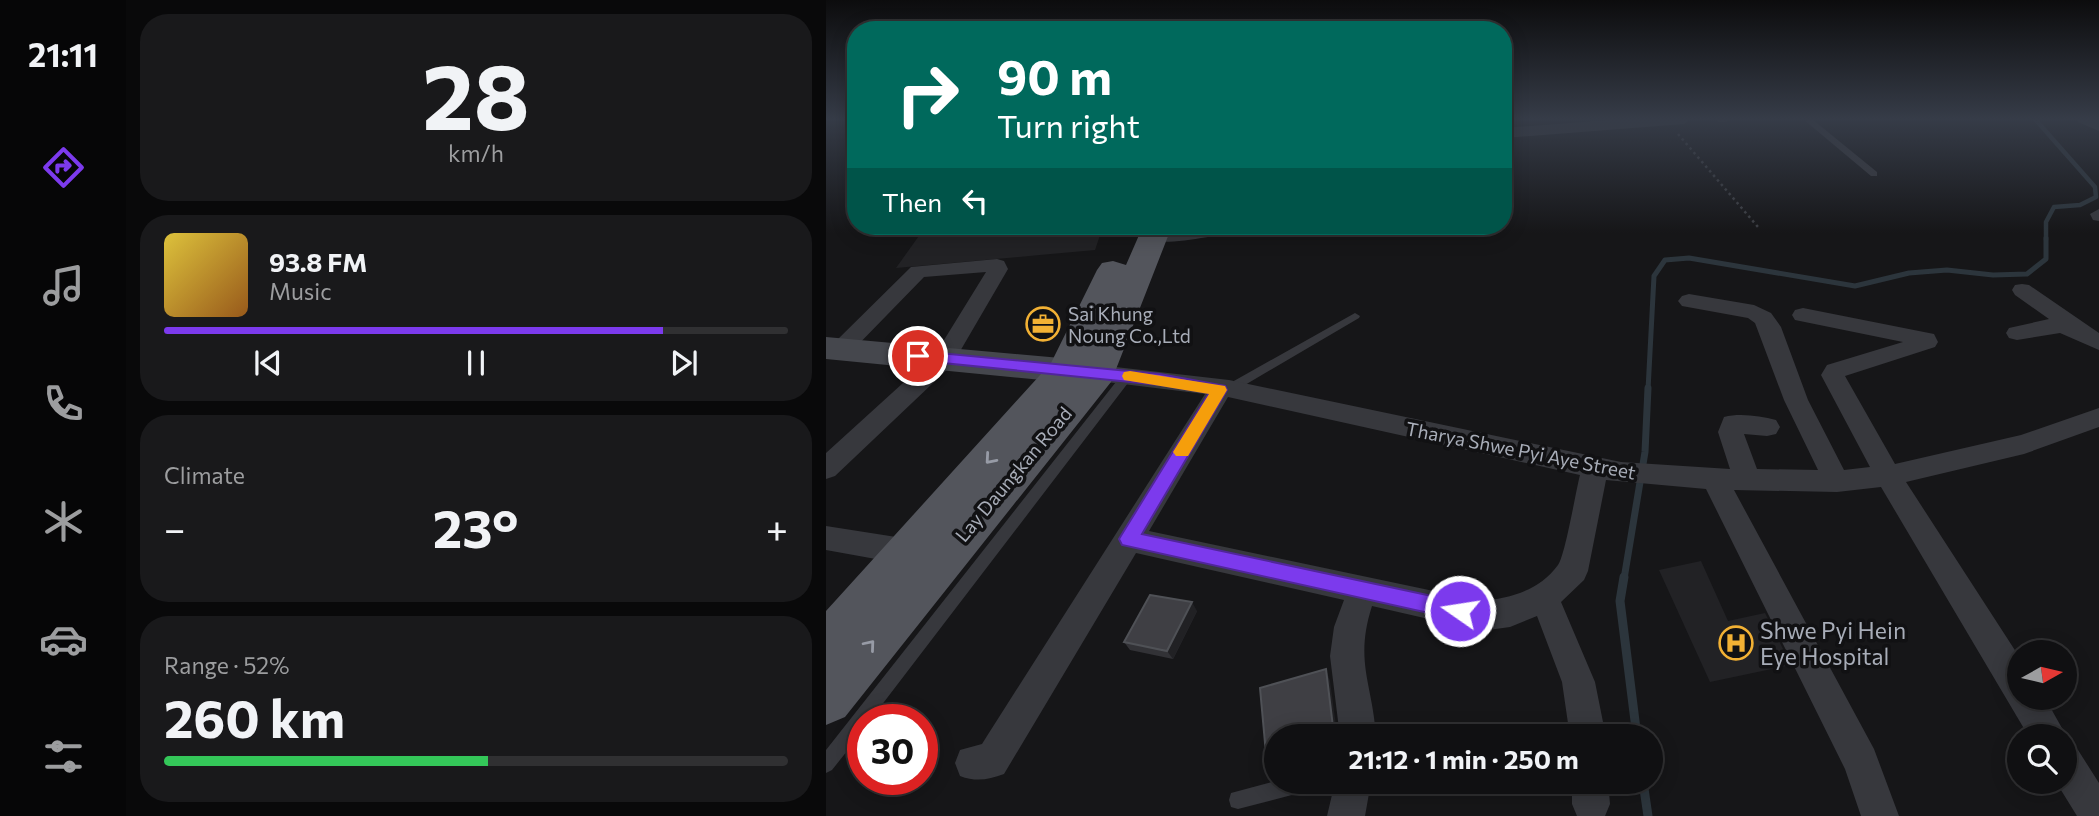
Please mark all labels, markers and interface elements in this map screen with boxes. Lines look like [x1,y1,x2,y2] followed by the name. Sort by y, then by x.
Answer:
[28,34,98,74] text: 21:11
[422,37,530,149] text: 28
[997,45,1112,105] text: 90 m
[882,49,973,140] icon: right
[997,105,1140,145] text: Turn right
[448,139,504,167] text: km/h
[39,143,88,192] icon: directions
[956,182,994,220] icon: left
[882,186,942,217] text: Then
[269,246,367,277] text: 93.8 FM
[39,261,88,310] icon: music
[269,277,332,305] text: Music
[1068,302,1191,347] place label: Sai Khung Noung Co.,Ltd
[1024,305,1062,343] office icon: Sai Khung Noung Co.,Ltd
[888,326,948,386] pin
[899,337,937,375] icon: arrive
[249,344,287,382] icon: previous
[457,344,495,382] icon: pause
[665,344,703,382] icon: next
[39,379,88,428] icon: phone
[950,402,1076,546] street label: Lay Daungkan Road
[1404,416,1638,484] street label: Tharya Shwe Pyi Aye Street
[986,451,999,464] one-way arrow
[164,461,245,489] text: Climate
[433,495,519,559] text: 23°
[39,497,88,546] icon: climate
[164,504,186,551] text: −
[766,504,788,551] text: +
[1423,574,1497,648] position arrow
[39,615,88,664] icon: car
[1760,616,1906,670] place label: Shwe Pyi Hein Eye Hospital
[1717,624,1755,662] hospital icon: Shwe Pyi Hein Eye Hospital
[2007,640,2077,710] north arrow
[2007,640,2077,794] map controls
[861,641,874,653] one-way arrow
[164,651,289,679] text: Range · 52%
[164,685,345,749] text: 260 km
[847,704,938,795] speed limit sign: 30
[2007,724,2077,794] button: search
[39,732,88,781] icon: filters
[1348,743,1579,774] text: 21:12 · 1 min · 250 m

